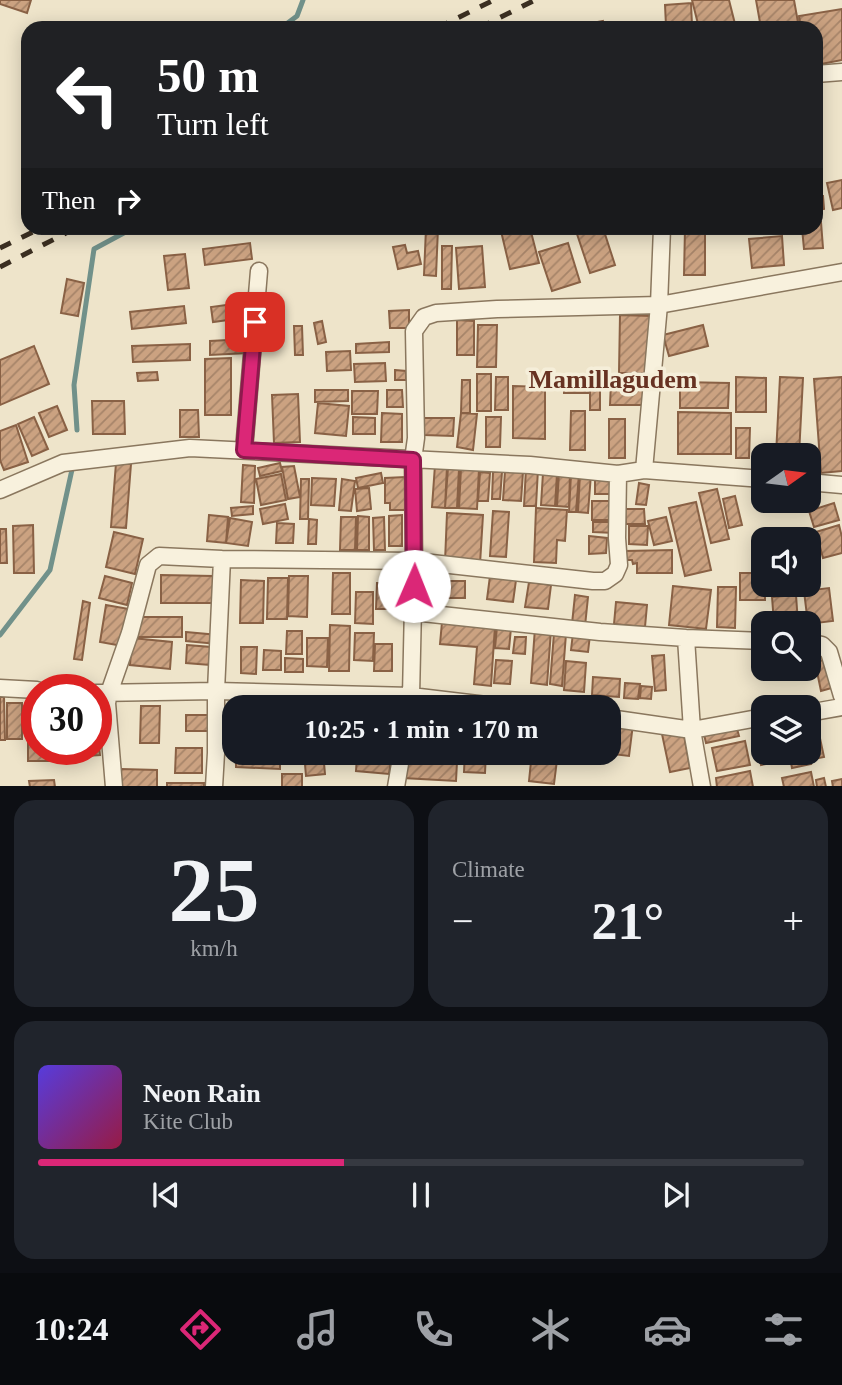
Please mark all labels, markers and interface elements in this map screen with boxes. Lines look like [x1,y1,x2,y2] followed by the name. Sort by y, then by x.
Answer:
[157,48,259,103] text: 50 m
[42,49,133,140] icon: left
[157,106,269,142] text: Turn left
[109,182,147,220] icon: right
[42,186,95,215] text: Then
[225,292,285,352] pin
[236,303,274,341] icon: arrive
[529,365,698,394] district label: Mamillagudem
[751,443,821,513] north arrow
[751,443,821,765] map controls
[751,527,821,597] button: sound
[377,549,451,623] position arrow
[751,611,821,681] button: search
[21,674,112,765] speed limit sign: 30
[751,695,821,765] button: layers
[305,715,539,744] text: 10:25 · 1 min · 170 m
[169,840,260,941] text: 25
[452,857,525,882] text: Climate
[592,893,664,950] text: 21°
[452,900,473,942] text: −
[783,900,804,942] text: +
[190,936,238,961] text: km/h
[143,1079,261,1108] text: Neon Rain
[143,1109,233,1134] text: Kite Club
[147,1176,185,1214] icon: previous
[402,1176,440,1214] icon: pause
[657,1176,695,1214] icon: next
[176,1305,225,1354] icon: directions
[293,1305,342,1354] icon: music
[409,1305,458,1354] icon: phone
[526,1305,575,1354] icon: climate
[643,1305,692,1354] icon: car
[759,1305,808,1354] icon: filters
[34,1311,108,1347] text: 10:24

